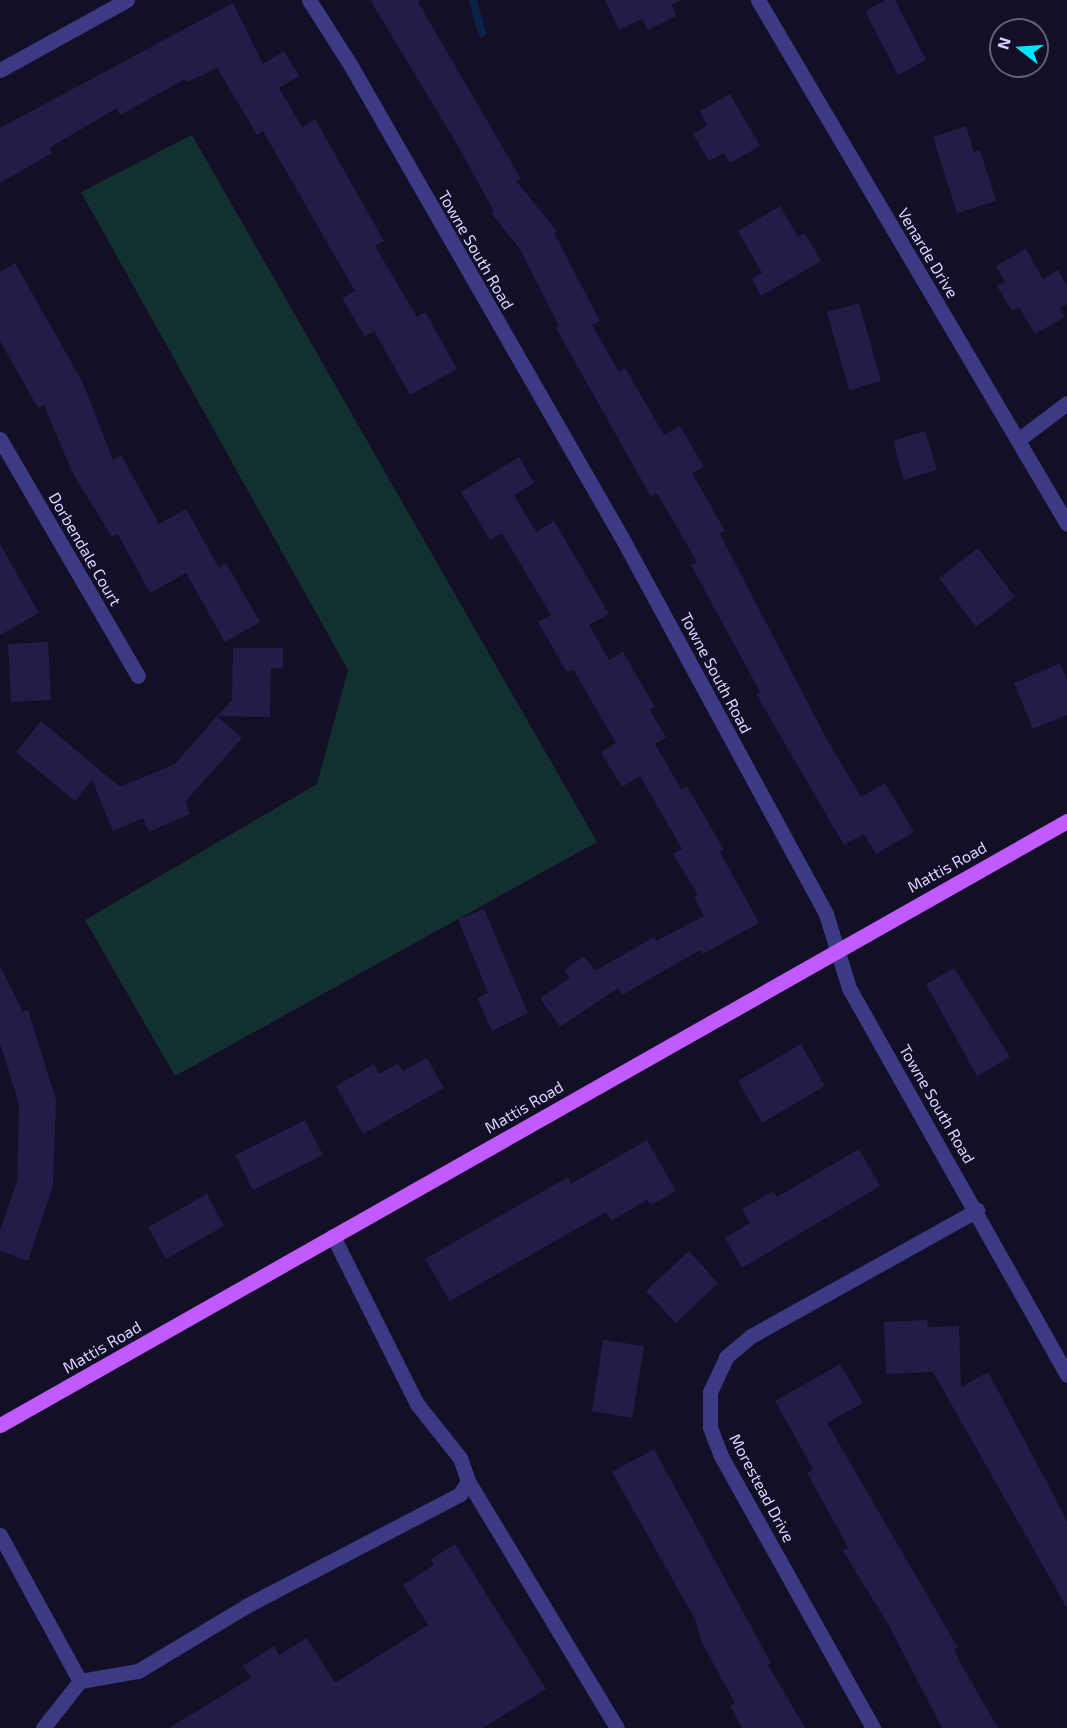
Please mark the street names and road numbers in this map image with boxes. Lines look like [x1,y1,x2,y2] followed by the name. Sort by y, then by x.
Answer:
[434,187,518,313] street label: Towne South Road
[894,205,962,301] street label: Venarde Drive
[45,489,125,609] street label: Dorbendale Court
[676,609,756,737] street label: Towne South Road
[904,837,990,897] street label: Mattis Road
[895,1041,979,1167] street label: Towne South Road
[481,1077,567,1137] street label: Mattis Road
[59,1317,145,1377] street label: Mattis Road
[725,1430,799,1546] street label: Morestead Drive

